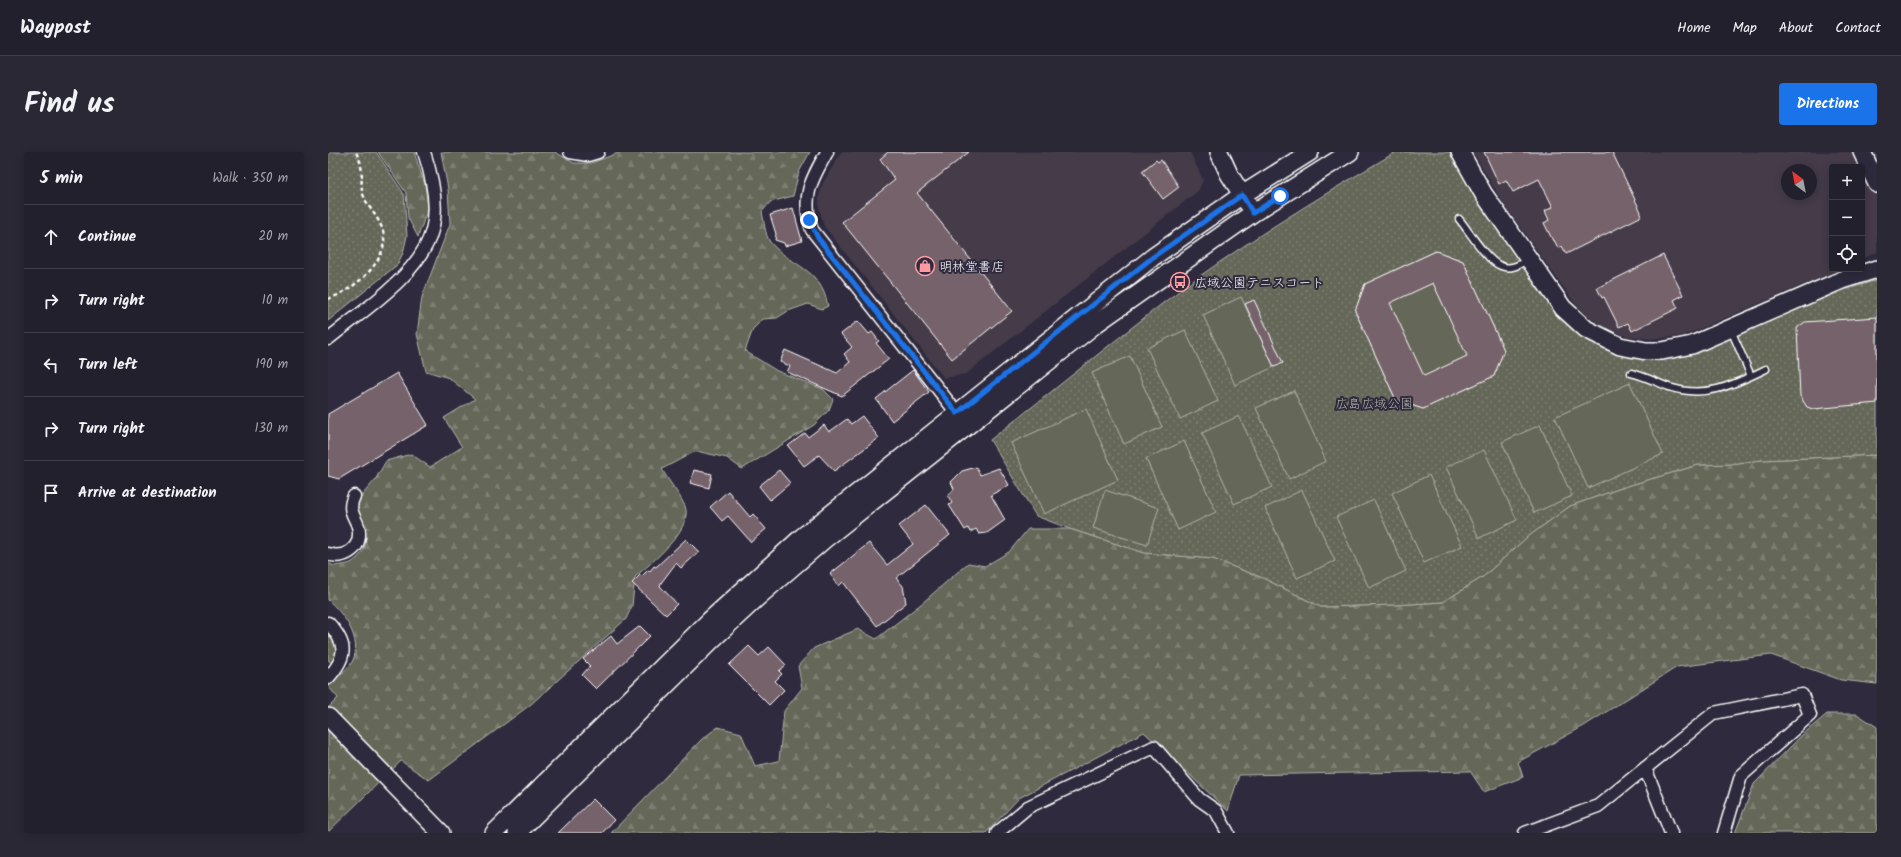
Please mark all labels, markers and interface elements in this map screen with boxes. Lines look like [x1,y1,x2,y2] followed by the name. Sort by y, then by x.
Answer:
[20,13,91,43] text: Waypost
[1677,17,1711,39] text: Home
[1733,17,1757,39] text: Map
[1779,17,1813,39] text: About
[1835,17,1881,39] text: Contact
[24,82,115,127] text: Find us
[1779,83,1877,125] button: Directions
[1781,164,1817,200] north arrow
[1829,164,1865,272] map controls
[1829,164,1865,200] button: +
[40,165,83,192] text: 5 min
[212,168,288,189] text: Walk · 350 m
[1271,187,1289,205] route start
[1829,200,1865,236] button: −
[800,211,818,229] route end
[78,225,136,249] text: Continue
[40,226,62,248] icon: ahead
[258,226,288,247] text: 20 m
[1829,236,1865,272] button: locate
[914,255,936,277] shop icon: 明林堂書店
[939,257,1004,278] place label: 明林堂書店
[1169,271,1191,293] bus stop icon: 広域公園テニスコート
[1194,273,1324,294] place label: 広域公園テニスコート
[78,289,145,313] text: Turn right
[40,290,62,312] icon: right
[262,290,288,311] text: 10 m
[78,353,138,377] text: Turn left
[40,354,62,376] icon: left
[256,354,288,375] text: 190 m
[1335,394,1413,415] park label: 広島広域公園
[78,417,145,441] text: Turn right
[40,418,62,440] icon: right
[254,418,288,439] text: 130 m
[78,481,217,505] text: Arrive at destination
[40,482,62,504] icon: arrive

